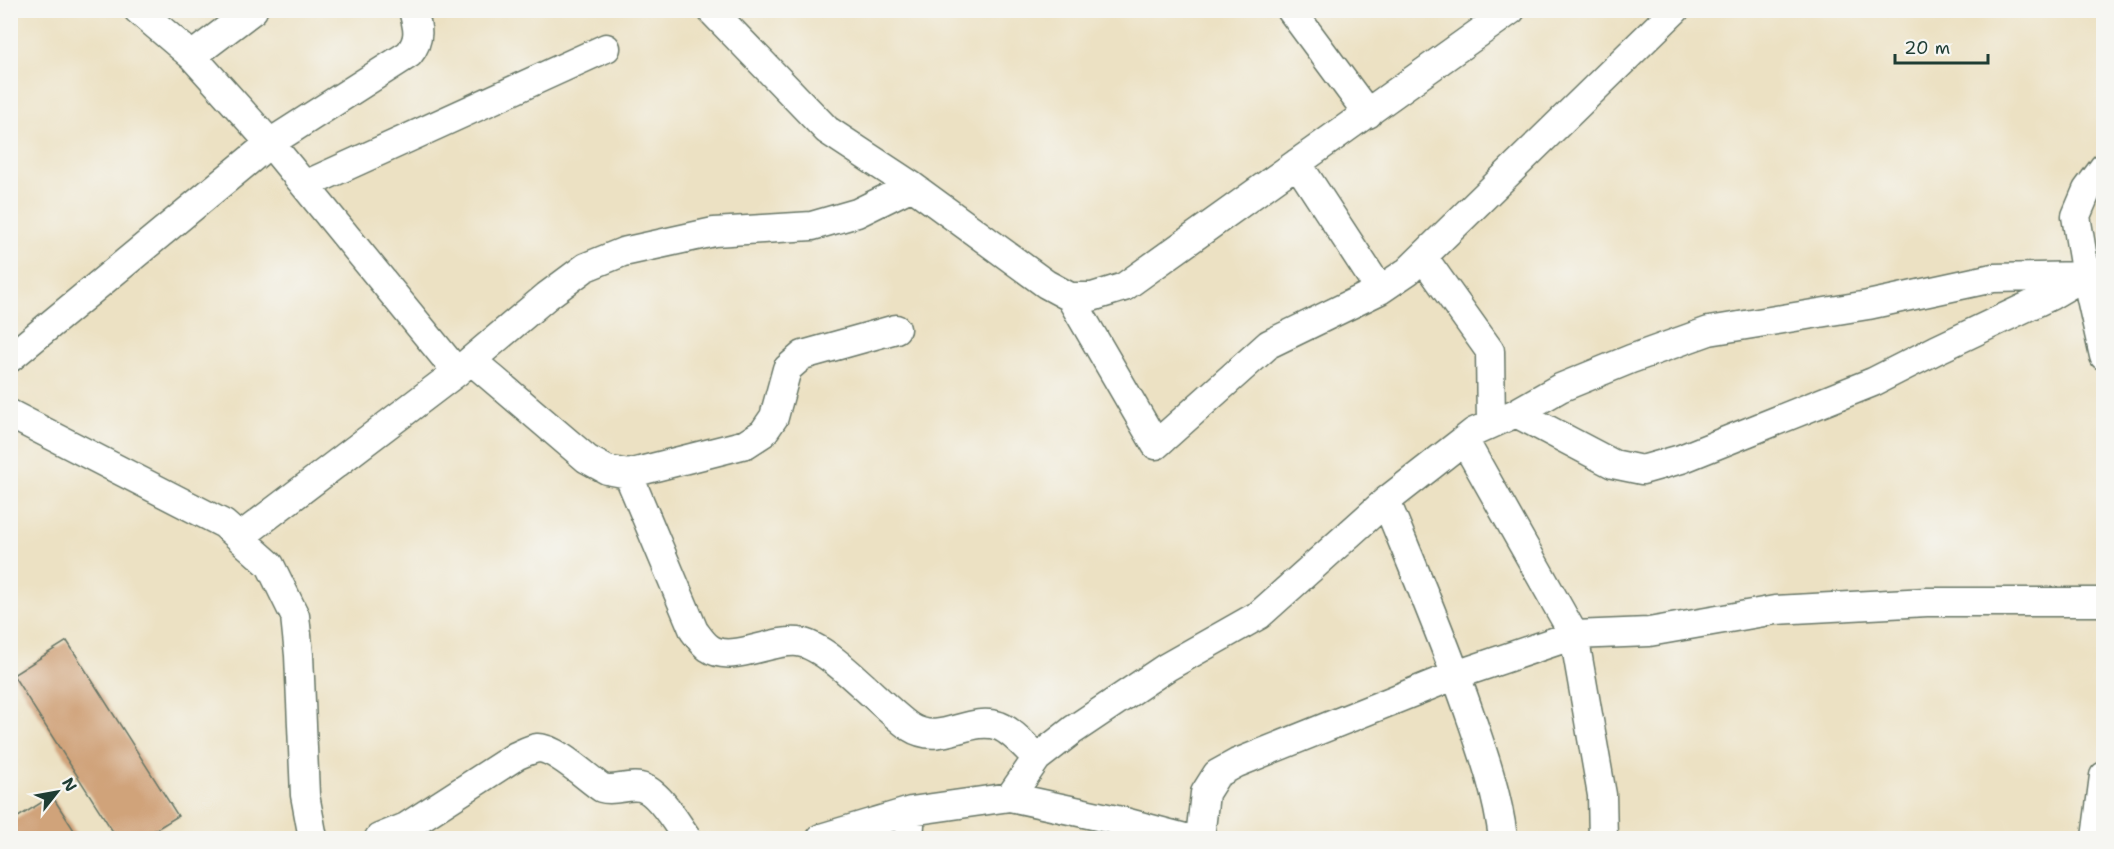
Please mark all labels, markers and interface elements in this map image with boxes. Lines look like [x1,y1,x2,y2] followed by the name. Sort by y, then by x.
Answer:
[1895,27,1988,65] scale bar
[1904,36,1950,60] text: 20 m
[27,762,87,822] north arrow
[57,774,82,795] text: N

